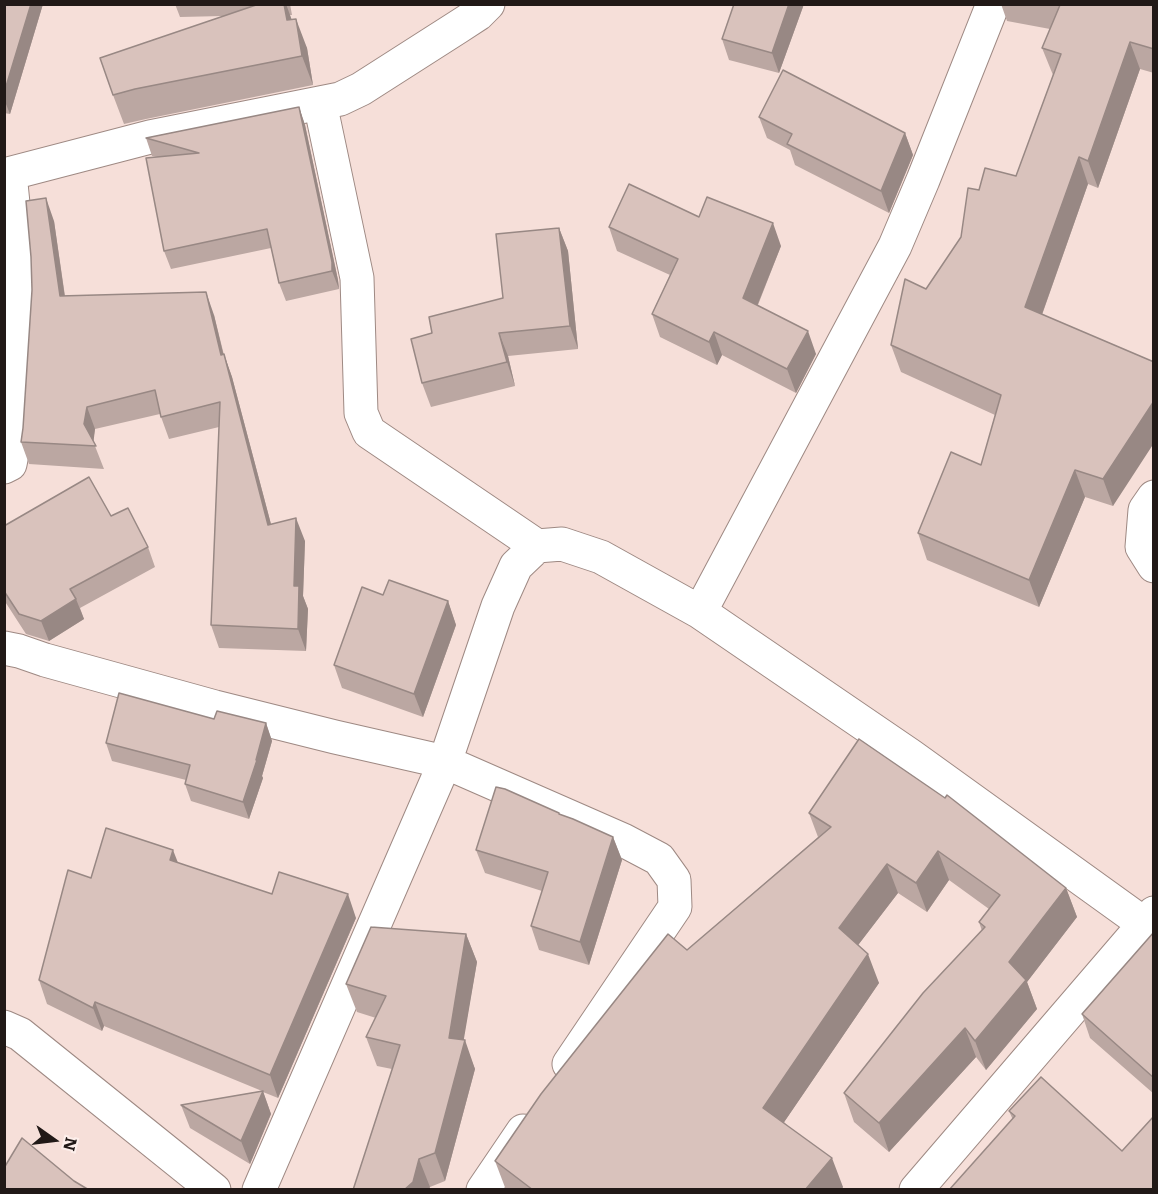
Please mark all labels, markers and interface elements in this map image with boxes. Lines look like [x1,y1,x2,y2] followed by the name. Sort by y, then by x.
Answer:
[24,1110,84,1170] north arrow
[58,1135,85,1154] text: N

